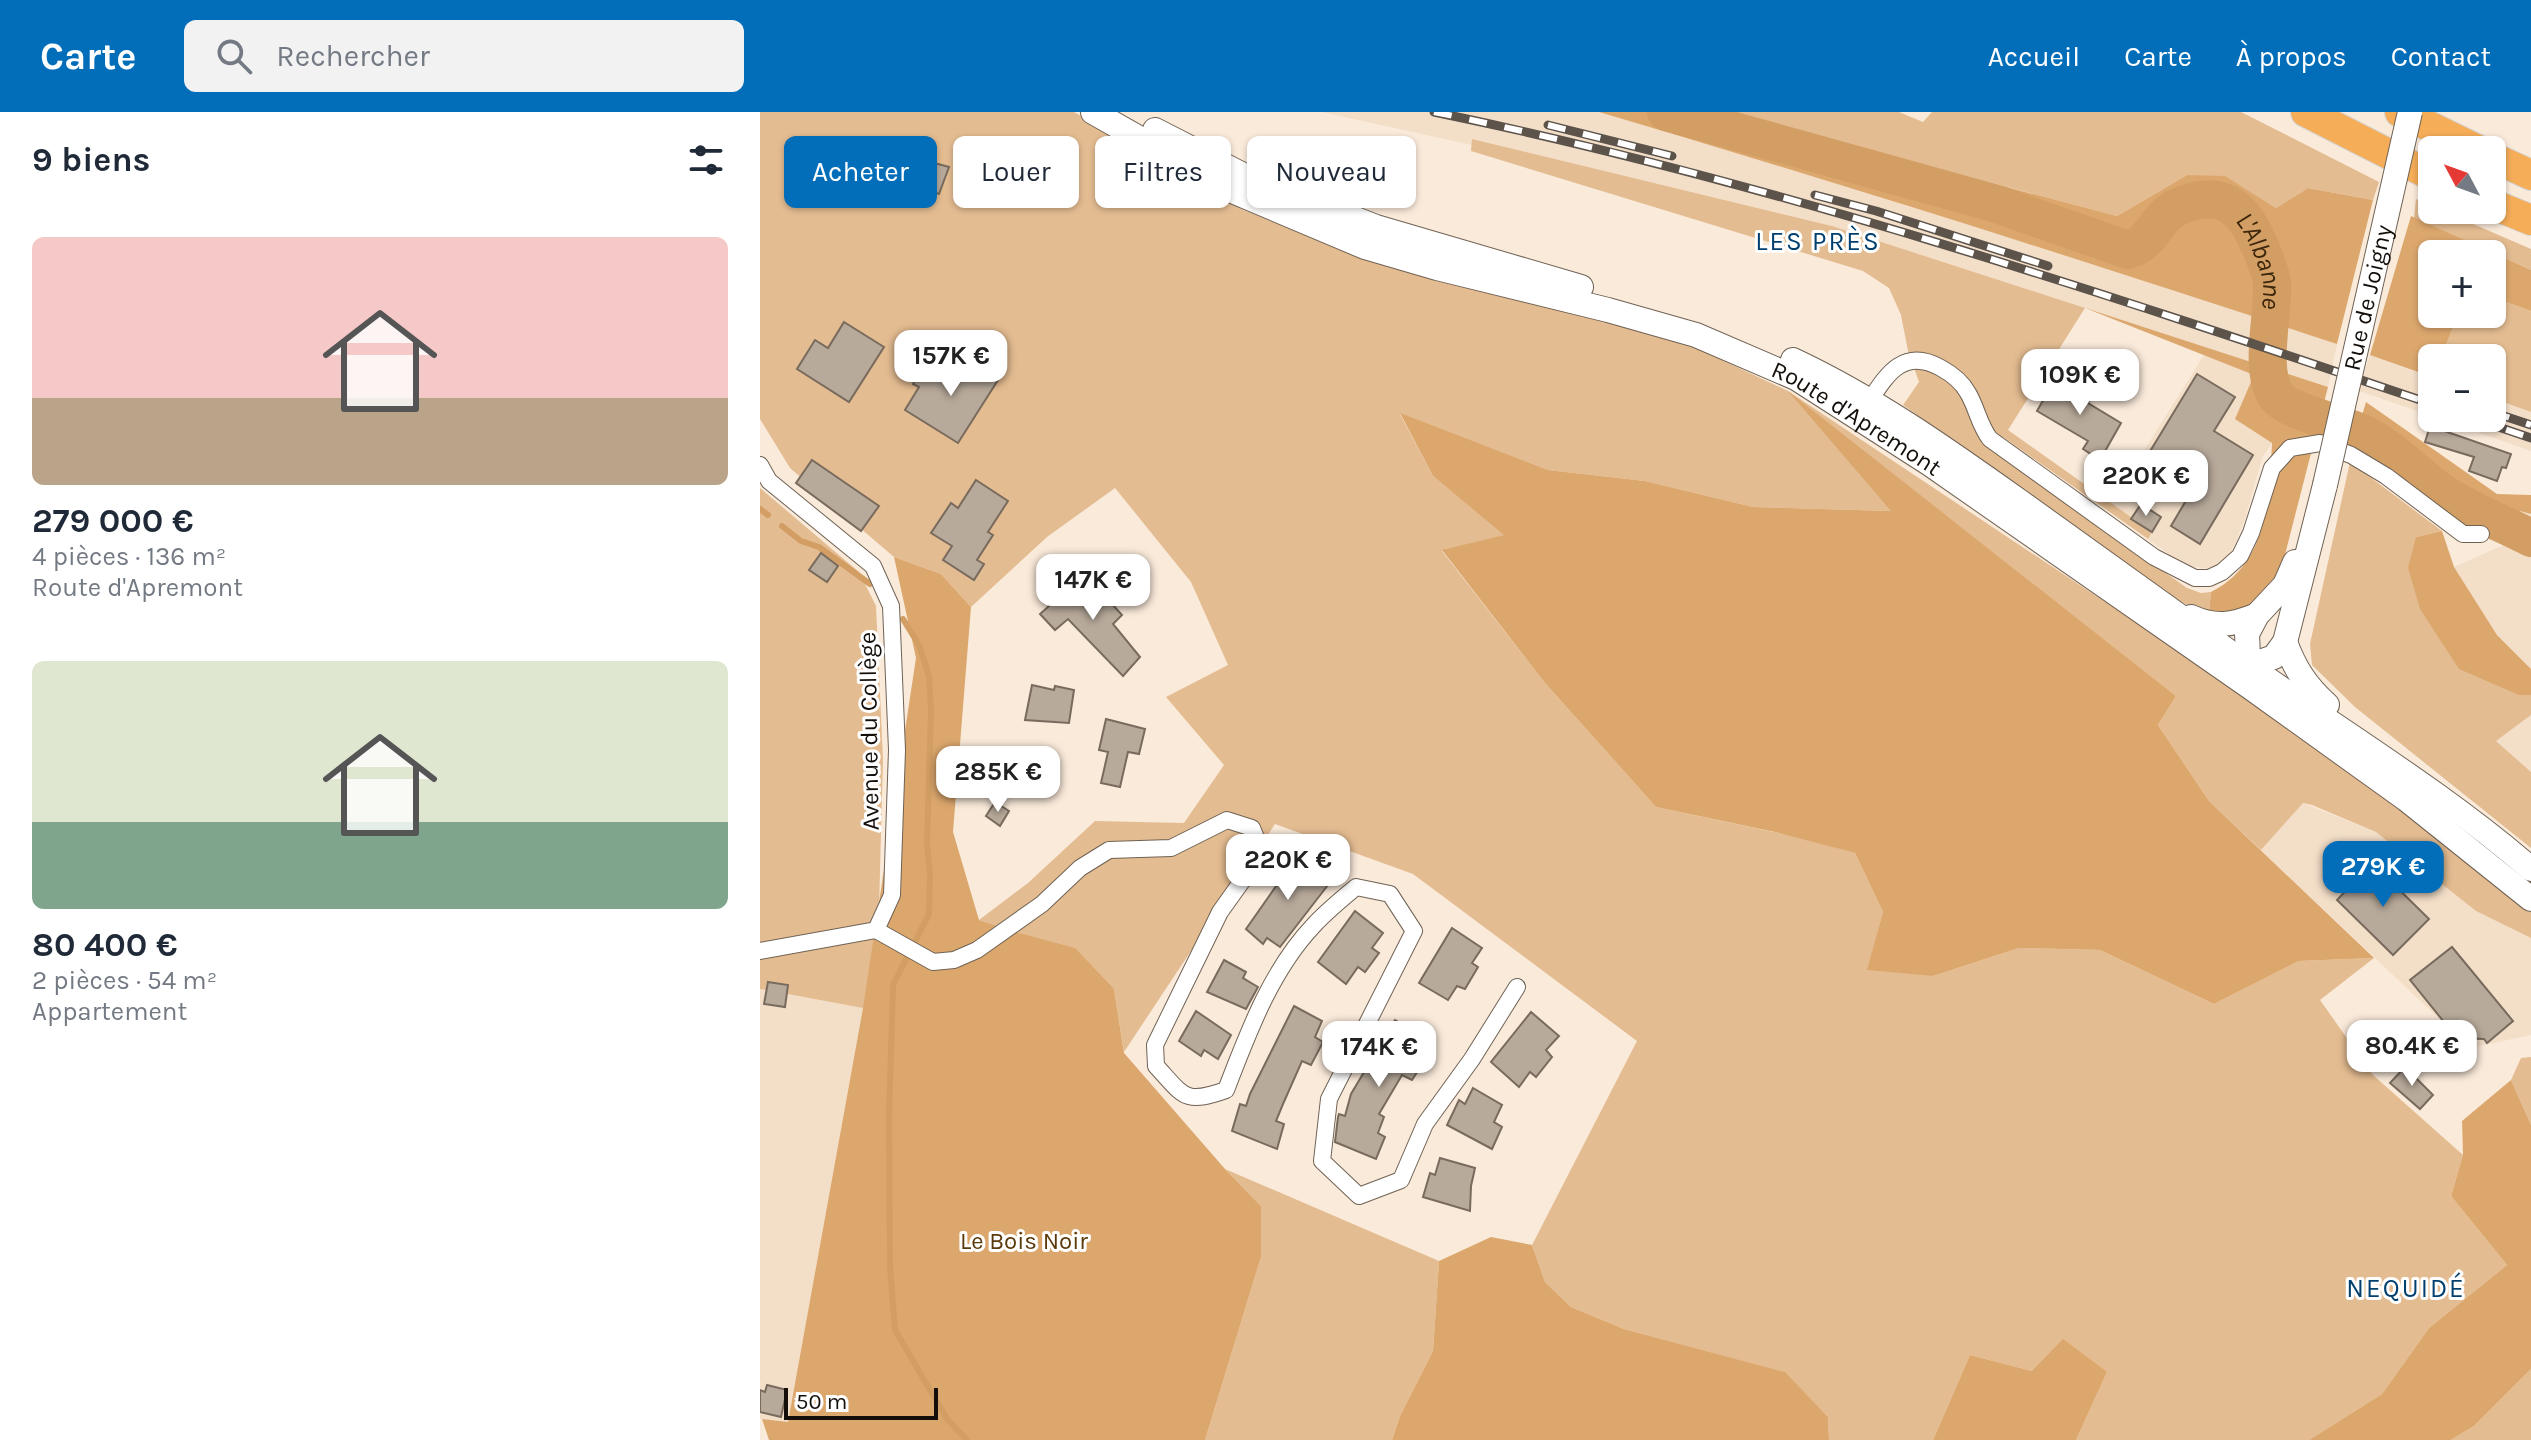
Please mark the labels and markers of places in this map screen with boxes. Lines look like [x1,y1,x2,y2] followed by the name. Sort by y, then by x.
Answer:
[886,330,1016,398] pin: 157K €
[2015,349,2145,417] pin: 109K €
[2081,450,2211,518] pin: 220K €
[1028,554,1158,622] pin: 147K €
[933,746,1063,814] pin: 285K €
[1223,834,1353,902] pin: 220K €
[2318,841,2448,909] pin: 279K €
[2338,1020,2486,1088] pin: 80.4K €
[1314,1021,1444,1089] pin: 174K €

